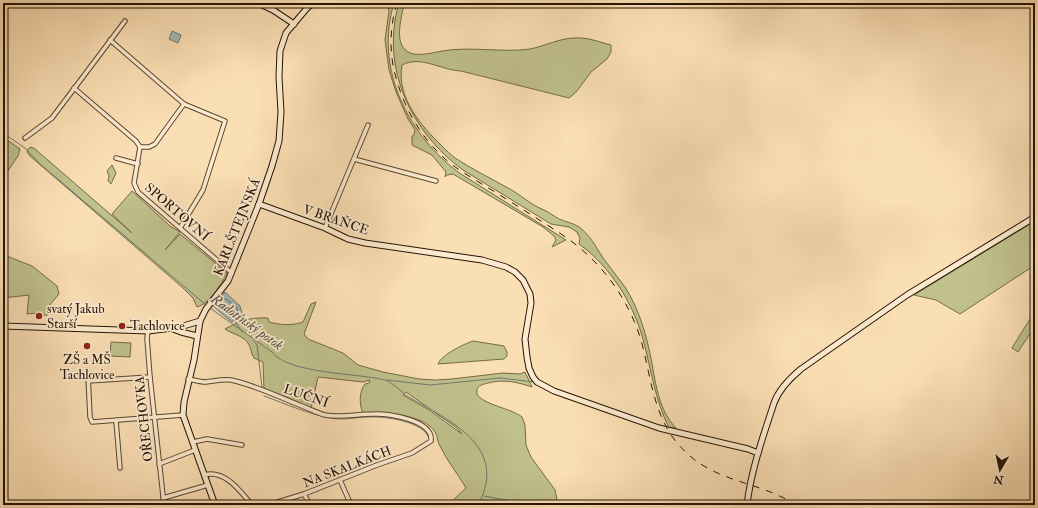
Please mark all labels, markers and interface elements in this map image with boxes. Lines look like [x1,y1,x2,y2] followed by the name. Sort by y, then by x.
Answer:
[208,174,264,278] street label: KARLŠTEJNSKÁ
[141,179,214,245] street label: SPORTOVNÍ
[301,199,372,239] street label: V BRAŇCE
[207,290,286,354] water label: Radotínský potok
[47,301,105,332] place label: svatý Jakub Starší
[34,311,44,321] marker: svatý Jakub Starší
[130,318,185,334] place label: Tachlovice
[117,321,127,331] marker: Tachlovice
[82,341,92,351] marker: ZŠ a MŠ Tachlovice
[60,350,115,383] place label: ZŠ a MŠ Tachlovice
[129,375,156,463] street label: OŘECHOVKA
[281,379,332,411] street label: LUČNÍ
[300,442,394,491] street label: NA SKALKÁCH
[980,450,1020,490] north arrow
[992,472,1005,487] text: N

